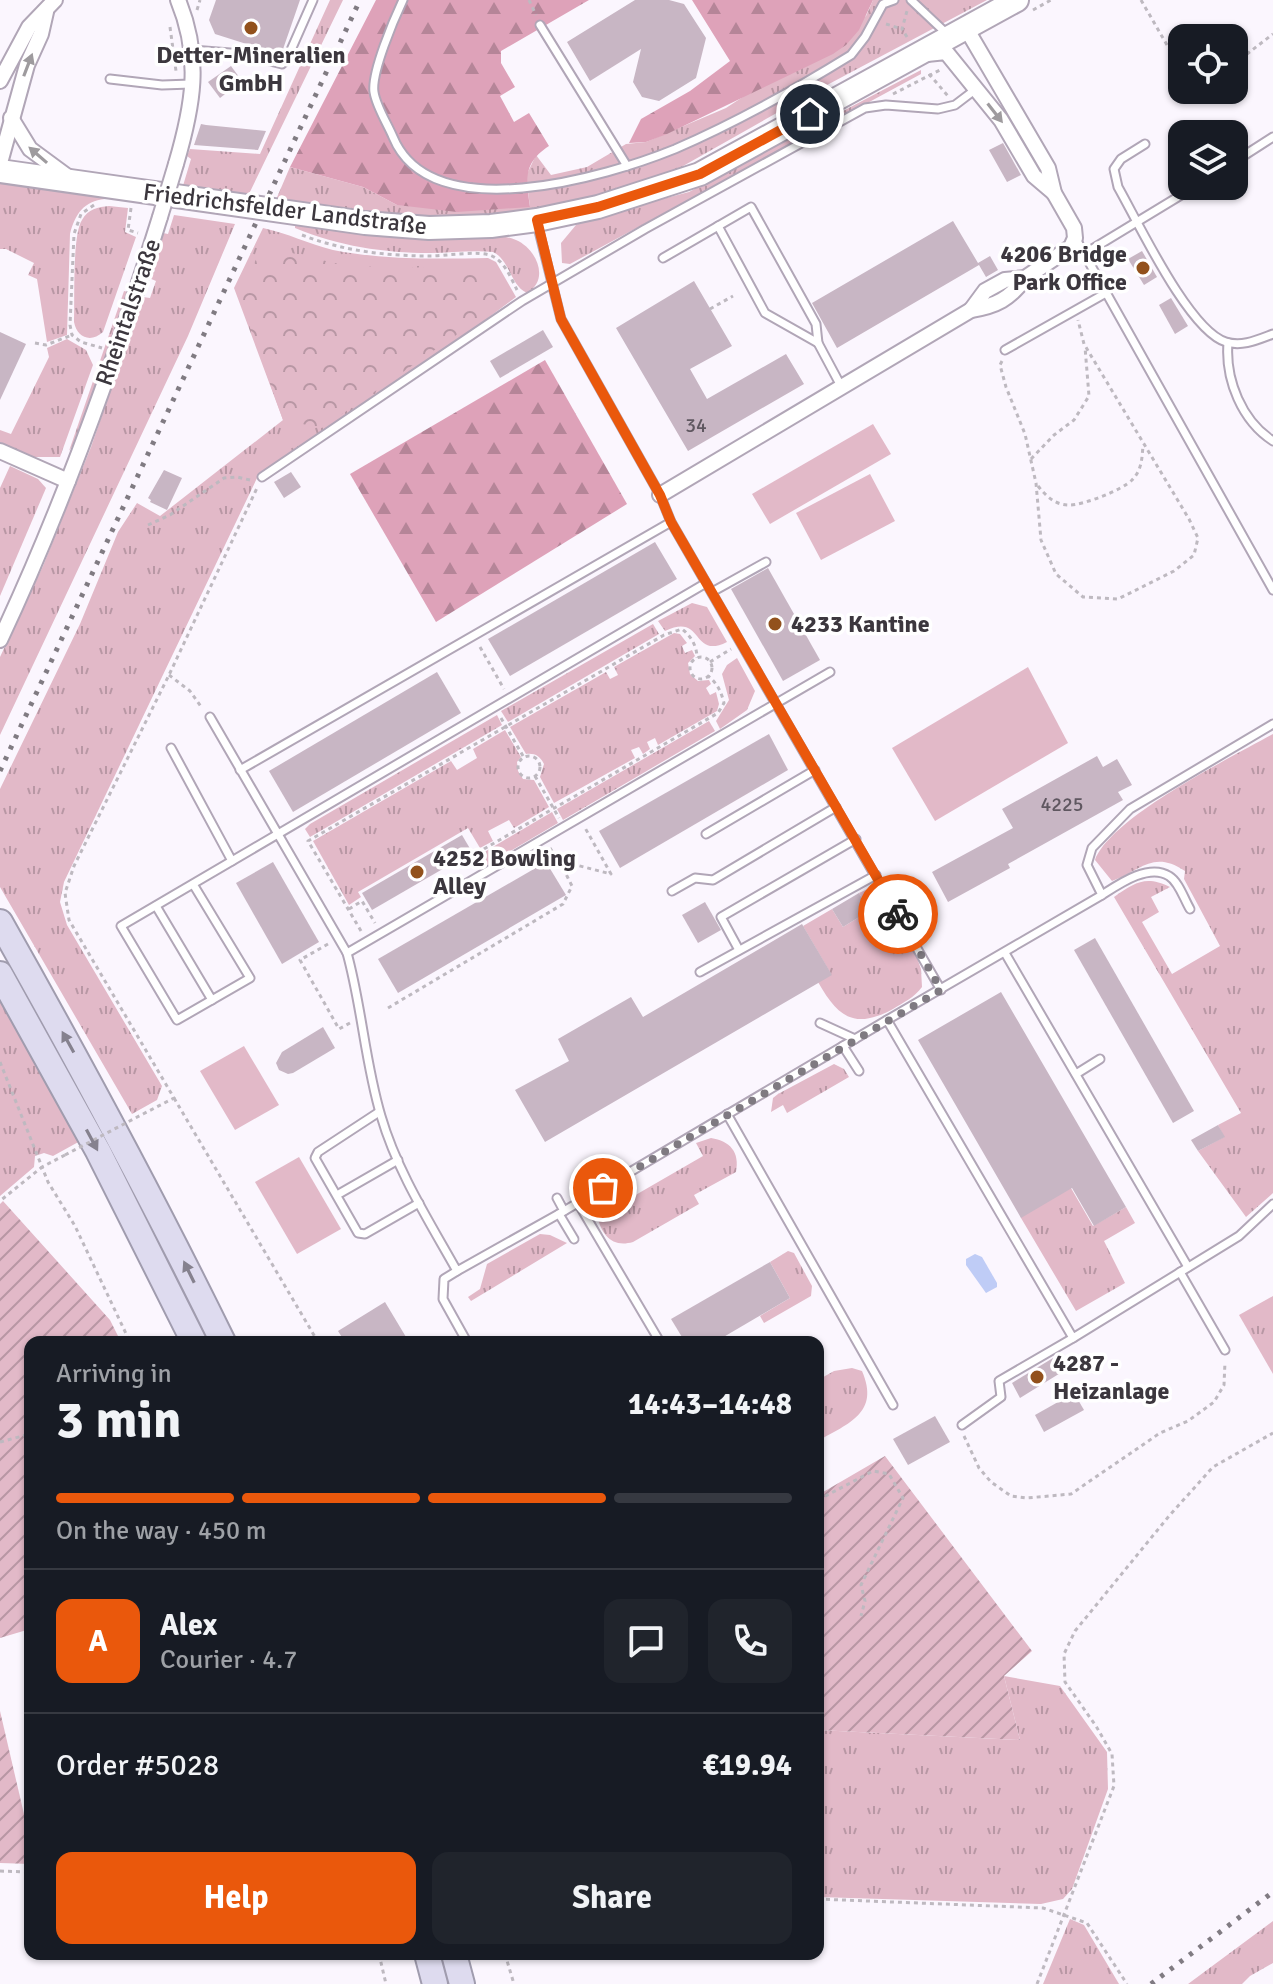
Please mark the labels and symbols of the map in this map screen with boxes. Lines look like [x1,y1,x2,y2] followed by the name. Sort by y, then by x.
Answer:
[242,19,260,37] marker: Detter-Mineralien GmbH
[156,40,346,98] place label: Detter-Mineralien GmbH
[22,53,35,77] one-way arrow
[776,80,844,148] pin
[987,103,1003,123] one-way arrow
[29,146,48,164] one-way arrow
[141,177,429,241] street label: Friedrichsfelder Landstraße
[89,235,167,389] street label: Rheintalstraße
[1000,239,1127,297] place label: 4206 Bridge Park Office
[1134,259,1152,277] marker: 4206 Bridge Park Office
[685,413,707,438] house number: 34
[791,609,930,639] place label: 4233 Kantine
[766,615,784,633] marker: 4233 Kantine
[1040,792,1084,817] house number: 4225
[433,843,576,901] place label: 4252 Bowling Alley
[408,863,426,881] marker: 4252 Bowling Alley
[858,874,938,954] courier
[61,1030,75,1053] one-way arrow
[85,1129,99,1151] one-way arrow
[569,1154,637,1222] pin
[182,1260,195,1283] one-way arrow
[1053,1348,1169,1406] place label: 4287 - Heizanlage
[1028,1368,1046,1386] marker: 4287 - Heizanlage

